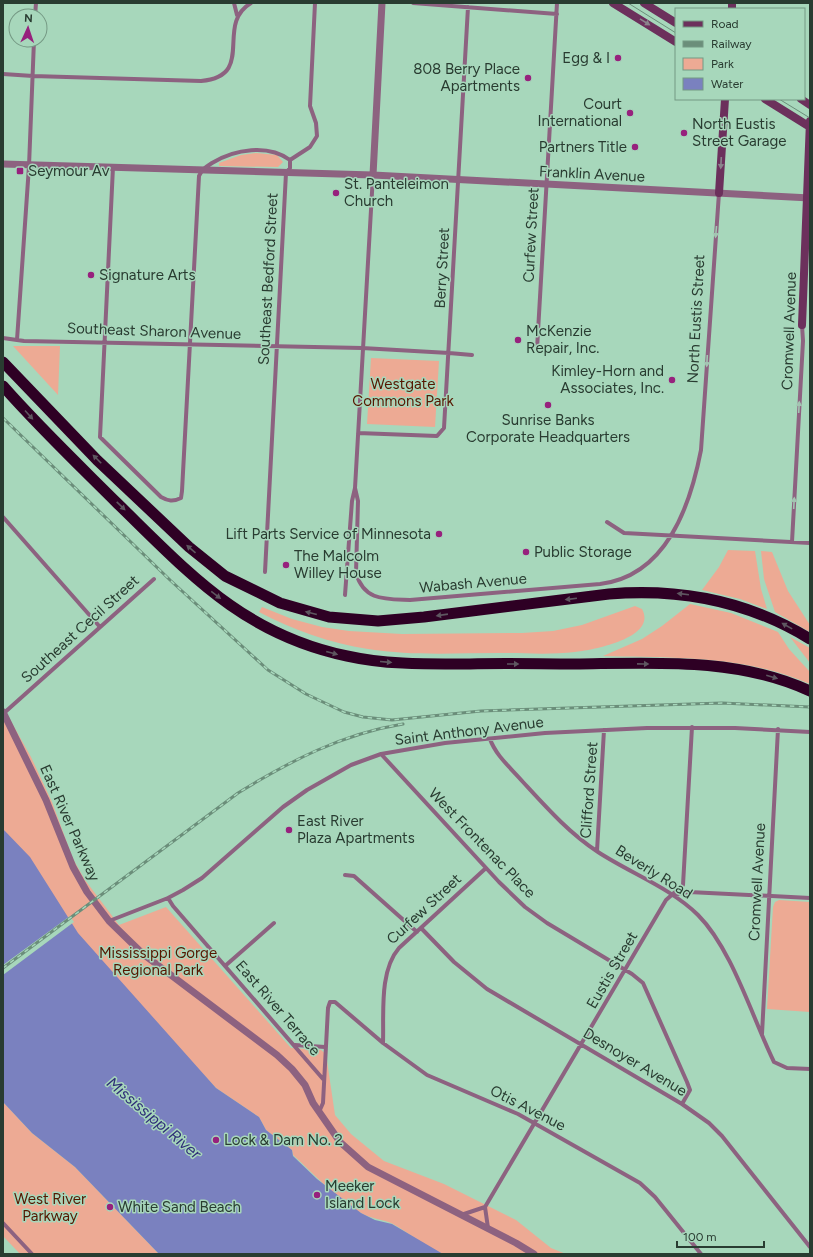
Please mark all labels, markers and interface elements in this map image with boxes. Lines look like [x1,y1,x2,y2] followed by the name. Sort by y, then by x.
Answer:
[8,8,48,48] north arrow
[675,8,805,100] legend
[24,12,33,25] text: N
[711,17,739,31] text: Road
[639,19,651,26] one-way arrow
[711,37,752,51] text: Railway
[562,49,610,67] place label: Egg & I
[613,53,623,63] marker: Egg & I
[711,57,734,71] text: Park
[413,60,520,95] place label: 808 Berry Place Apartments
[523,73,533,83] marker: 808 Berry Place Apartments
[711,77,743,91] text: Water
[537,95,622,130] place label: Court International
[625,108,635,118] marker: Court International
[692,115,786,150] place label: North Eustis Street Garage
[679,128,689,138] marker: North Eustis Street Garage
[539,138,627,156] place label: Partners Title
[630,142,640,152] marker: Partners Title
[718,157,725,169] one-way arrow
[28,162,110,180] place label: Seymour Av
[539,162,645,186] street label: Franklin Avenue
[15,166,25,176] marker: Seymour Av
[344,175,449,210] place label: St. Panteleimon Church
[520,187,542,283] street label: Curfew Street
[331,188,341,198] marker: St. Panteleimon Church
[255,192,282,366] street label: Southeast Bedford Street
[712,226,719,238] one-way arrow
[431,227,453,309] street label: Berry Street
[684,254,708,384] street label: North Eustis Street
[99,266,195,284] place label: Signature Arts
[86,270,96,280] marker: Signature Arts
[778,272,800,390] street label: Cromwell Avenue
[67,319,241,343] street label: Southeast Sharon Avenue
[526,322,599,357] place label: McKenzie Repair, Inc.
[513,335,523,345] marker: McKenzie Repair, Inc.
[704,355,711,367] one-way arrow
[551,362,664,397] place label: Kimley-Horn and Associates, Inc.
[352,375,454,410] park label: Westgate Commons Park
[667,375,677,385] marker: Kimley-Horn and Associates, Inc.
[543,400,553,410] marker: Sunrise Banks Corporate Headquarters
[796,401,803,413] one-way arrow
[25,409,34,420] one-way arrow
[466,411,630,446] place label: Sunrise Banks Corporate Headquarters
[92,454,102,464] one-way arrow
[791,497,798,509] one-way arrow
[116,502,126,511] one-way arrow
[225,525,431,543] place label: Lift Parts Service of Minnesota
[434,529,444,539] marker: Lift Parts Service of Minnesota
[534,543,632,561] place label: Public Storage
[186,544,196,553] one-way arrow
[294,547,382,582] place label: The Malcolm Willey House
[521,547,531,557] marker: Public Storage
[281,560,291,570] marker: The Malcolm Willey House
[419,569,527,597] street label: Wabash Avenue
[17,571,143,687] street label: Southeast Cecil Street
[210,591,221,600] one-way arrow
[677,591,689,597] one-way arrow
[564,596,577,602] one-way arrow
[305,610,317,616] one-way arrow
[436,612,448,618] one-way arrow
[781,622,793,629] one-way arrow
[325,650,338,656] one-way arrow
[380,659,392,666] one-way arrow
[507,661,520,667] one-way arrow
[637,661,650,667] one-way arrow
[766,674,779,680] one-way arrow
[393,713,545,749] street label: Saint Anthony Avenue
[577,741,601,839] street label: Clifford Street
[36,762,104,884] street label: East River Parkway
[425,784,539,902] street label: West Frontenac Place
[297,812,415,847] place label: East River Plaza Apartments
[745,823,769,941] street label: Cromwell Avenue
[284,825,294,835] marker: East River Plaza Apartments
[612,841,696,903] street label: Beverly Road
[383,870,465,948] street label: Curfew Street
[583,928,641,1012] street label: Eustis Street
[99,944,217,979] park label: Mississippi Gorge Regional Park
[232,957,324,1059] street label: East River Terrace
[580,1024,690,1100] street label: Desnoyer Avenue
[103,1073,206,1163] water label: Mississippi River
[487,1081,569,1135] street label: Otis Avenue
[224,1131,343,1149] place label: Lock & Dam No. 2
[211,1135,221,1145] marker: Lock & Dam No. 2
[325,1177,400,1212] place label: Meeker Island Lock
[14,1190,86,1225] park label: West River Parkway
[312,1190,322,1200] marker: Meeker Island Lock
[118,1198,241,1216] place label: White Sand Beach
[105,1202,115,1212] marker: White Sand Beach
[677,1223,764,1249] scale bar
[683,1230,717,1244] text: 100 m

